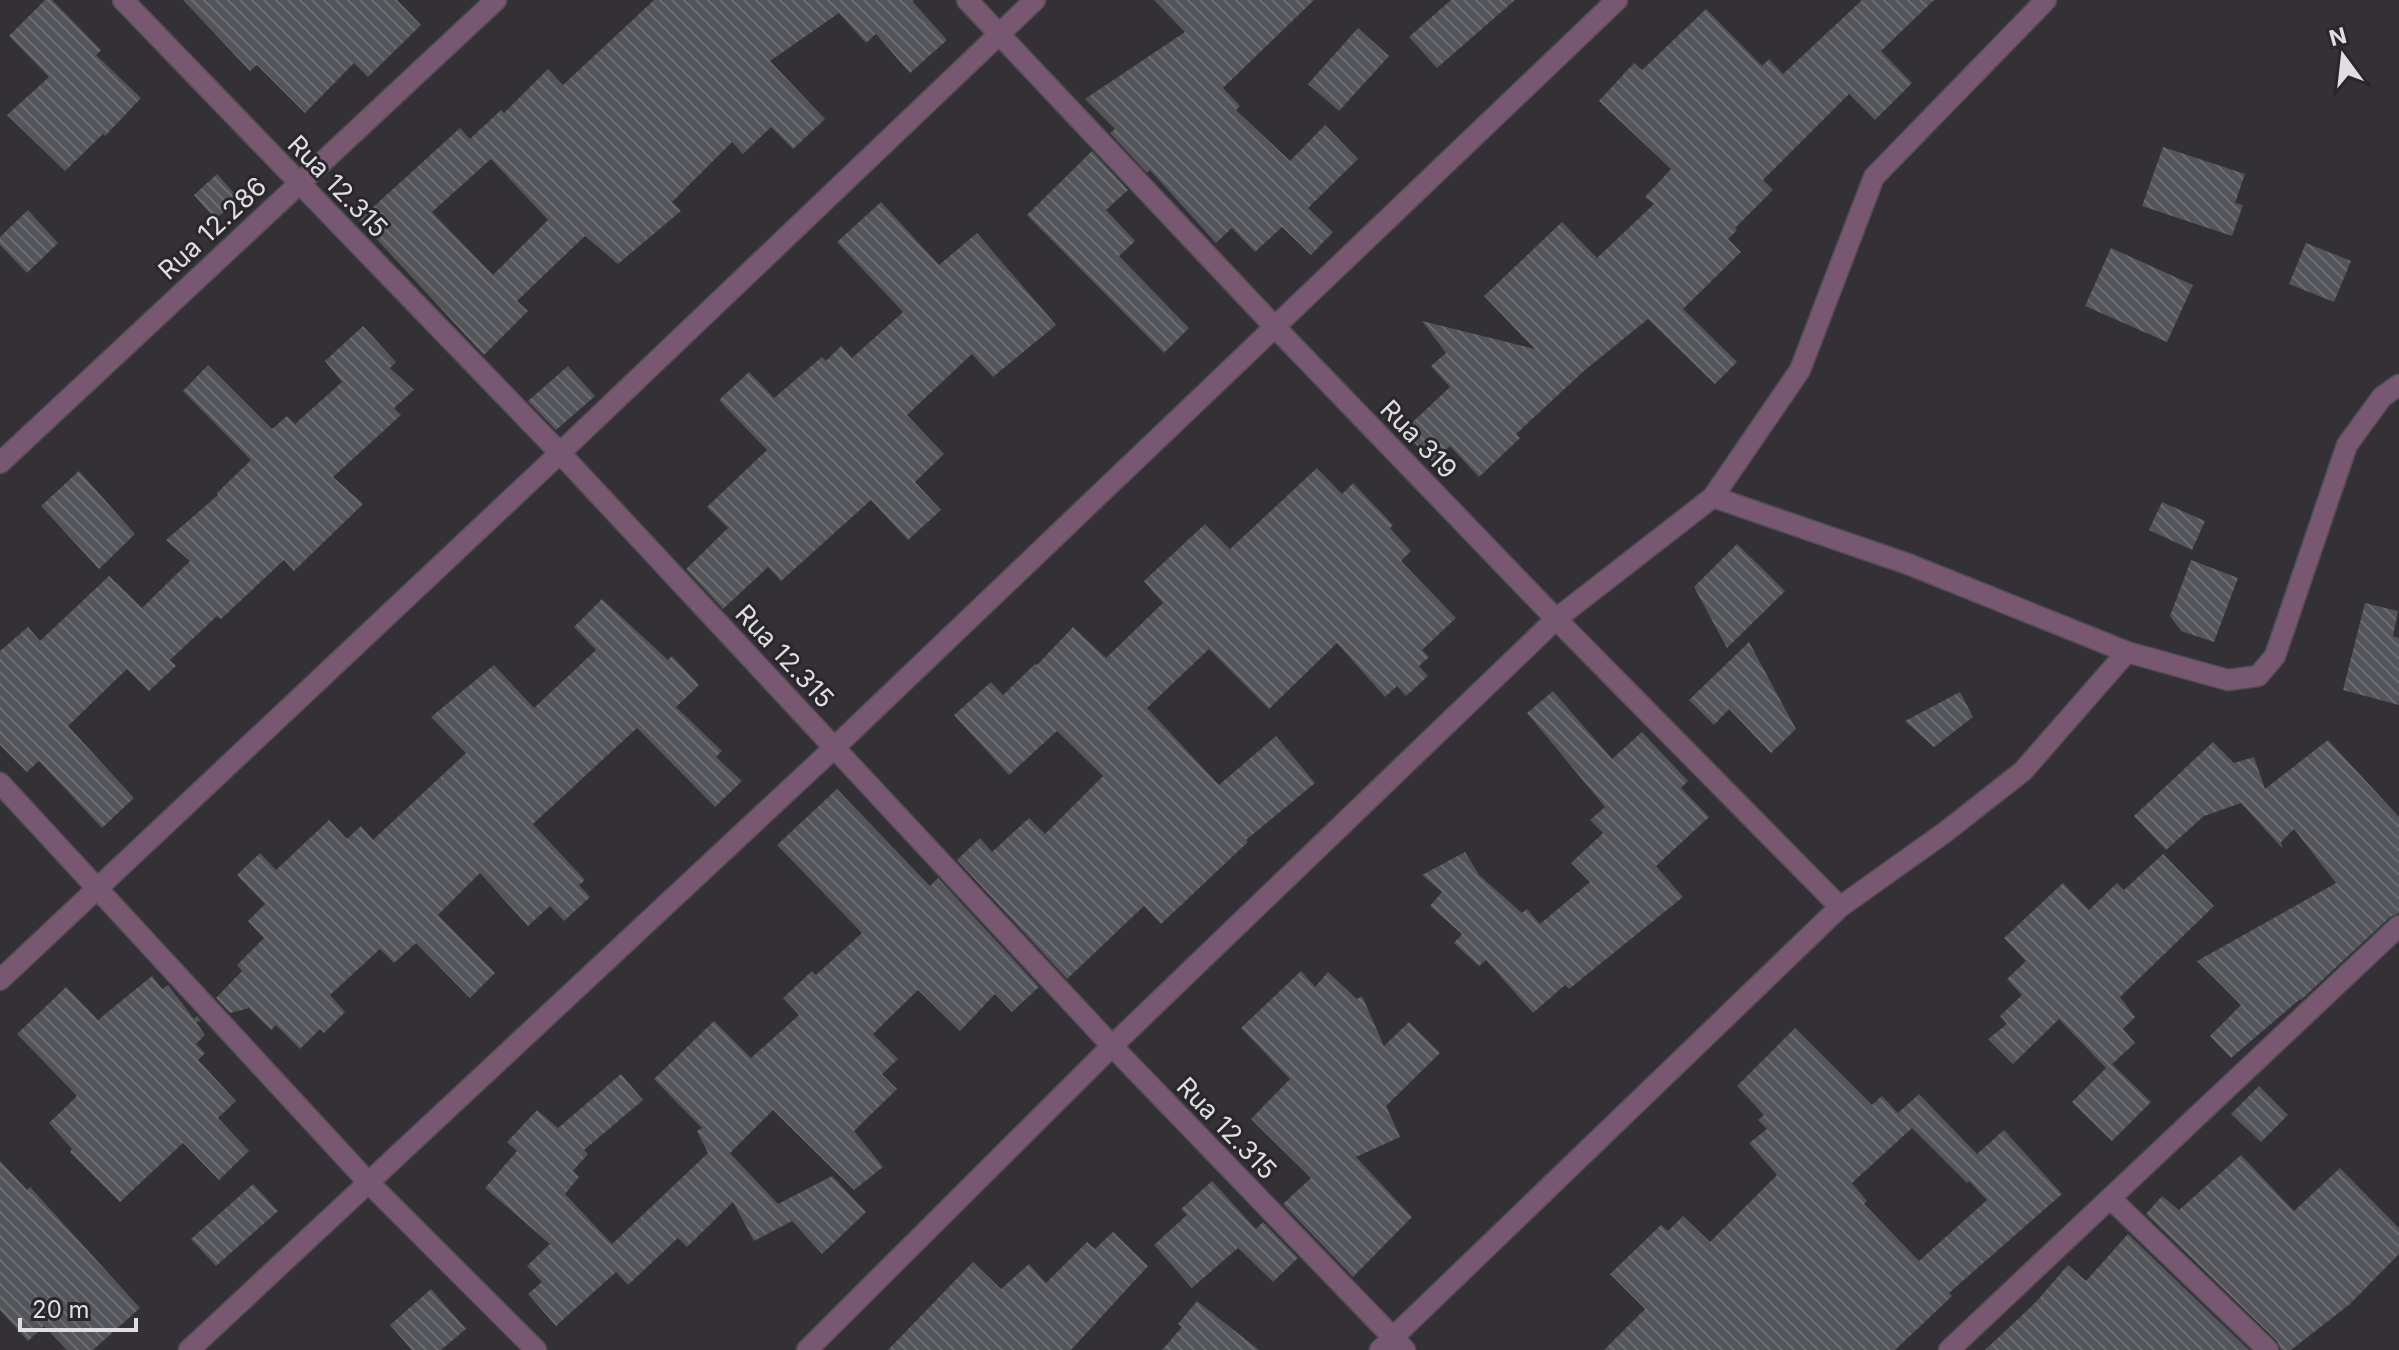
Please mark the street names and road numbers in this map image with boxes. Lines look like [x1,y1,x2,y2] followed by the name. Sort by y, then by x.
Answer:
[282,129,394,243] street label: Rua 12.315
[152,170,272,286] street label: Rua 12.286
[1374,393,1464,485] street label: Rua 319
[729,598,841,714] street label: Rua 12.315
[1171,1071,1283,1185] street label: Rua 12.315

